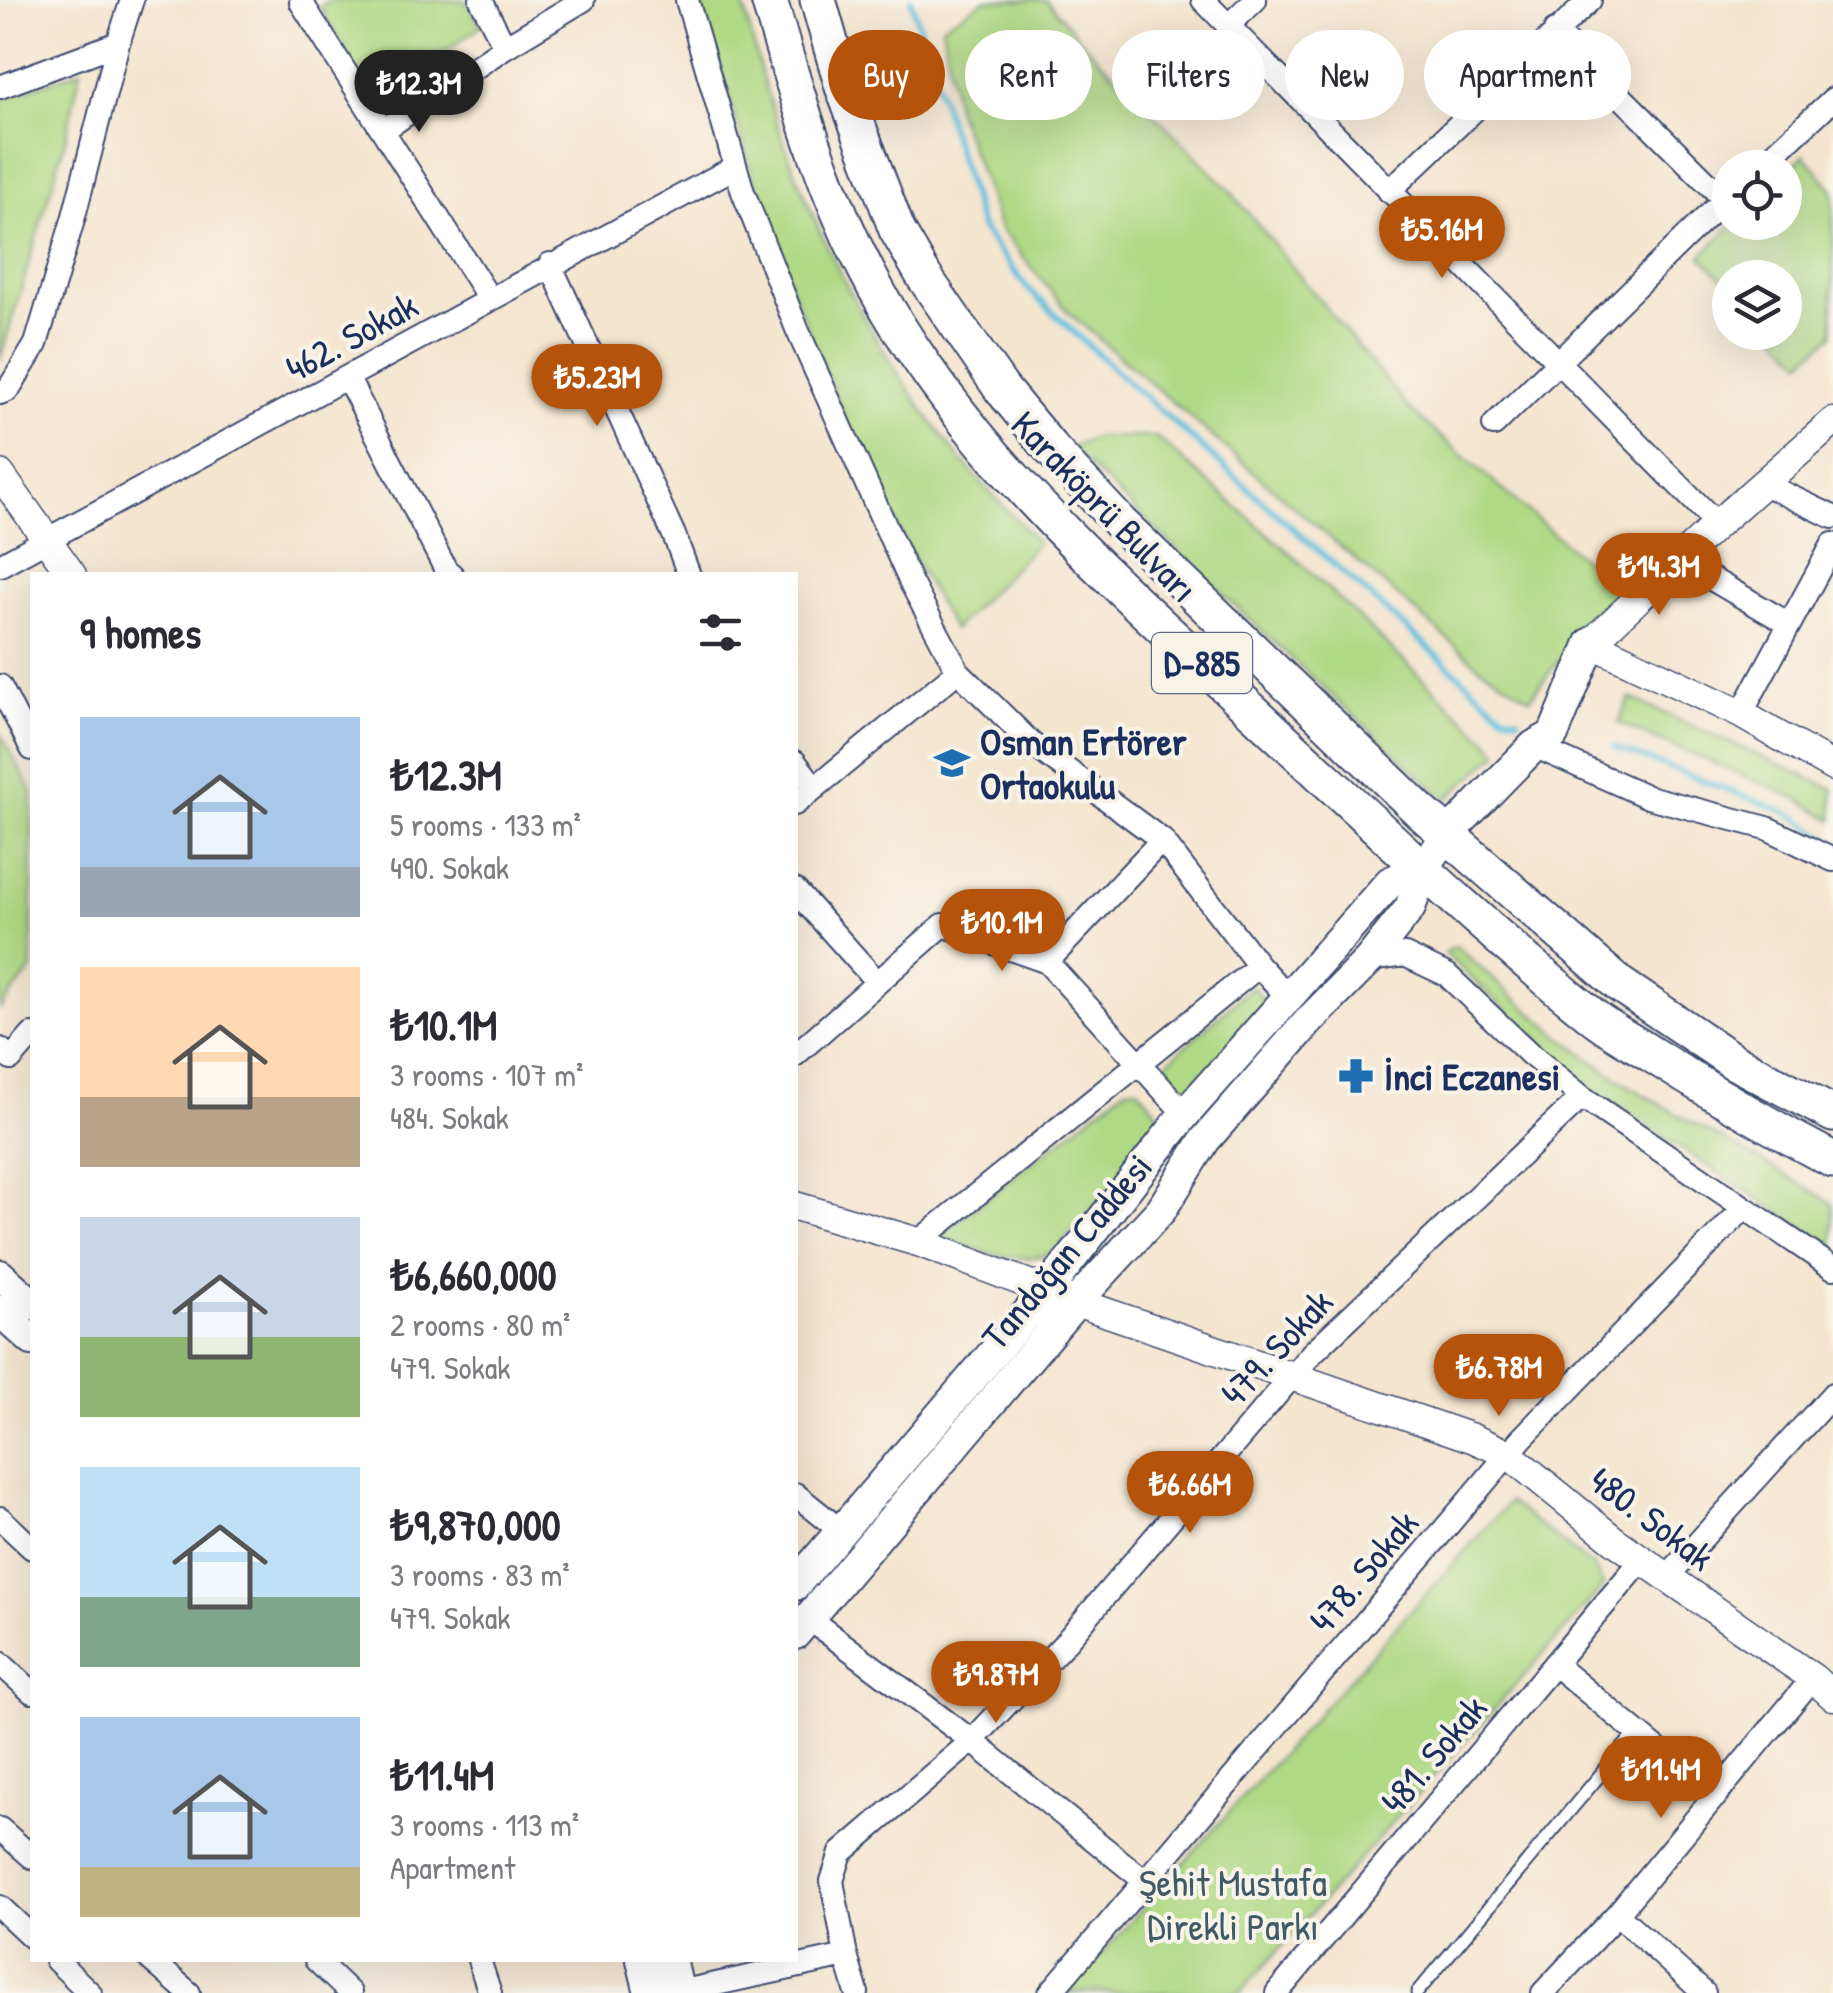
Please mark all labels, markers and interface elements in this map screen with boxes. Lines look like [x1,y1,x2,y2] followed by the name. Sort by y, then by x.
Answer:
[828,30,945,120] chip: Buy
[965,30,1092,120] chip: Rent
[1112,30,1265,120] chip: Filters
[1285,30,1404,120] chip: New
[1424,30,1631,120] chip: Apartment
[338,50,500,135] pin: ₺12.3M
[376,61,462,104] text: ₺12.3M
[1712,150,1802,350] map controls
[1712,150,1802,240] button: locate
[1361,196,1523,281] pin: ₺5.16M
[1401,207,1483,250] text: ₺5.16M
[1712,260,1802,350] button: layers
[276,278,426,393] street label: 462. Sokak
[516,344,678,429] pin: ₺5.23M
[553,355,641,398] text: ₺5.23M
[1000,399,1210,613] street label: Karaköprü Bulvarı
[1578,533,1740,618] pin: ₺14.3M
[1618,544,1700,587] text: ₺14.3M
[80,604,201,661] text: 9 homes
[693,605,748,660] icon: filters
[1152,633,1252,693] road number: D-885
[980,715,1187,811] place label: Osman Ertörer Ortaokulu
[933,744,971,782] school or university icon: Osman Ertörer Ortaokulu
[390,746,502,803] text: ₺12.3M
[160,757,280,877] icon: home
[390,803,581,846] text: 5 rooms · 133 m²
[390,846,509,889] text: 490. Sokak
[921,889,1083,974] pin: ₺10.1M
[961,900,1043,943] text: ₺10.1M
[390,996,497,1053] text: ₺10.1M
[160,1007,280,1127] icon: home
[1384,1050,1560,1102] place label: İnci Eczanesi
[390,1053,583,1096] text: 3 rooms · 107 m²
[1337,1057,1375,1095] pharmacy icon: İnci Eczanesi
[390,1096,509,1139] text: 484. Sokak
[969,1142,1163,1360] street label: Tandoğan Caddesi
[390,1246,557,1303] text: ₺6,660,000
[160,1257,280,1377] icon: home
[1208,1277,1344,1417] street label: 479. Sokak
[390,1303,570,1346] text: 2 rooms · 80 m²
[1418,1334,1580,1419] pin: ₺6.78M
[1456,1345,1542,1388] text: ₺6.78M
[390,1346,510,1389] text: 479. Sokak
[1109,1451,1271,1536] pin: ₺6.66M
[1579,1454,1725,1582] street label: 480. Sokak
[1149,1462,1231,1505] text: ₺6.66M
[390,1496,561,1553] text: ₺9,870,000
[1296,1498,1430,1643] street label: 478. Sokak
[160,1507,280,1627] icon: home
[390,1553,570,1596] text: 3 rooms · 83 m²
[390,1596,510,1639] text: 479. Sokak
[915,1641,1077,1726] pin: ₺9.87M
[953,1652,1039,1695] text: ₺9.87M
[1368,1683,1498,1825] street label: 481. Sokak
[1580,1736,1742,1821] pin: ₺11.4M
[390,1746,494,1803] text: ₺11.4M
[1621,1747,1701,1790] text: ₺11.4M
[160,1757,280,1877] icon: home
[390,1803,579,1846] text: 3 rooms · 113 m²
[390,1846,515,1889] text: Apartment
[1139,1856,1327,1952] park label: Şehit Mustafa Direkli Parkı

